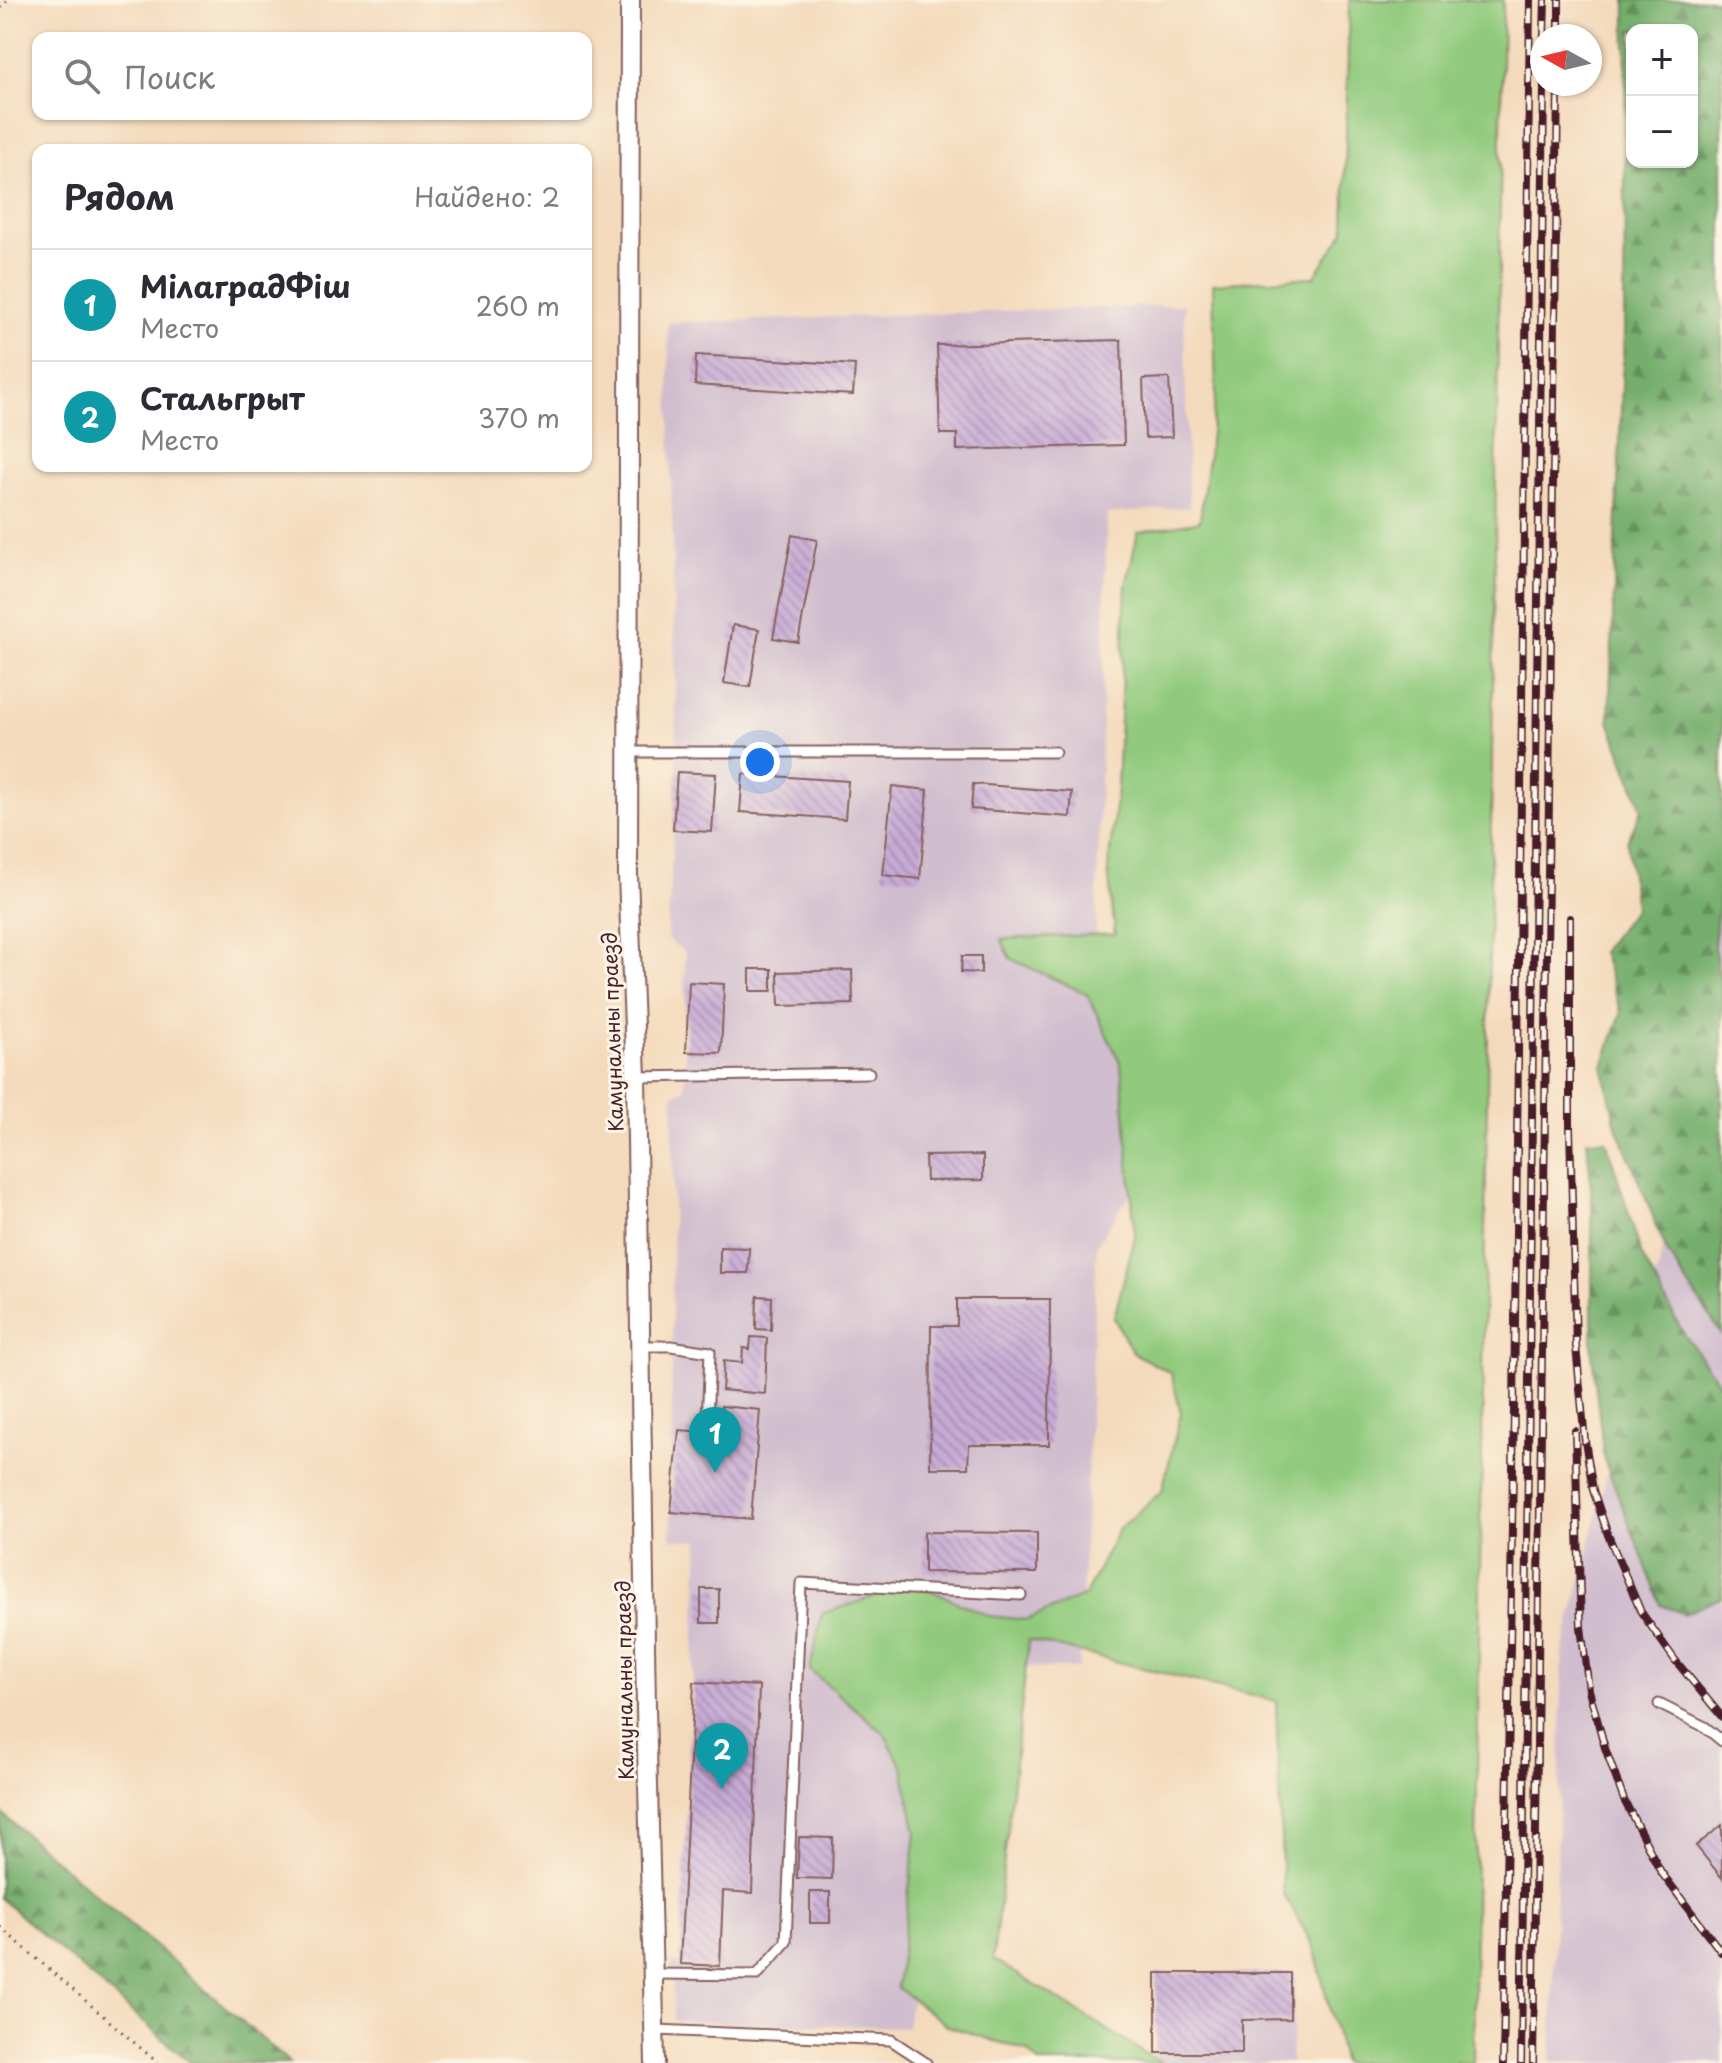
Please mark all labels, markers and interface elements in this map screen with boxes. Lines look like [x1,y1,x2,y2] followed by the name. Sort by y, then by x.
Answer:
[1530,24,1602,96] north arrow
[1626,24,1698,168] map controls
[1626,24,1698,96] button: +
[32,32,592,120] search box
[60,54,104,98] icon: search
[124,54,215,99] text: Поиск
[1626,96,1698,168] button: −
[64,170,175,222] text: Рядом
[414,177,560,216] text: Найдено: 2
[140,263,351,308] text: МілаградФіш
[84,286,96,325] text: 1
[476,286,560,325] text: 260 m
[140,308,219,347] text: Место
[140,375,305,420] text: Стальгрыт
[81,398,99,437] text: 2
[478,398,560,437] text: 370 m
[140,420,219,459] text: Место
[740,742,780,782] your location
[594,932,630,1132] street label: Камунальны праезд
[689,1407,741,1473] pin: 1
[607,1580,641,1780] street label: Камунальны праезд
[696,1723,748,1789] pin: 2

